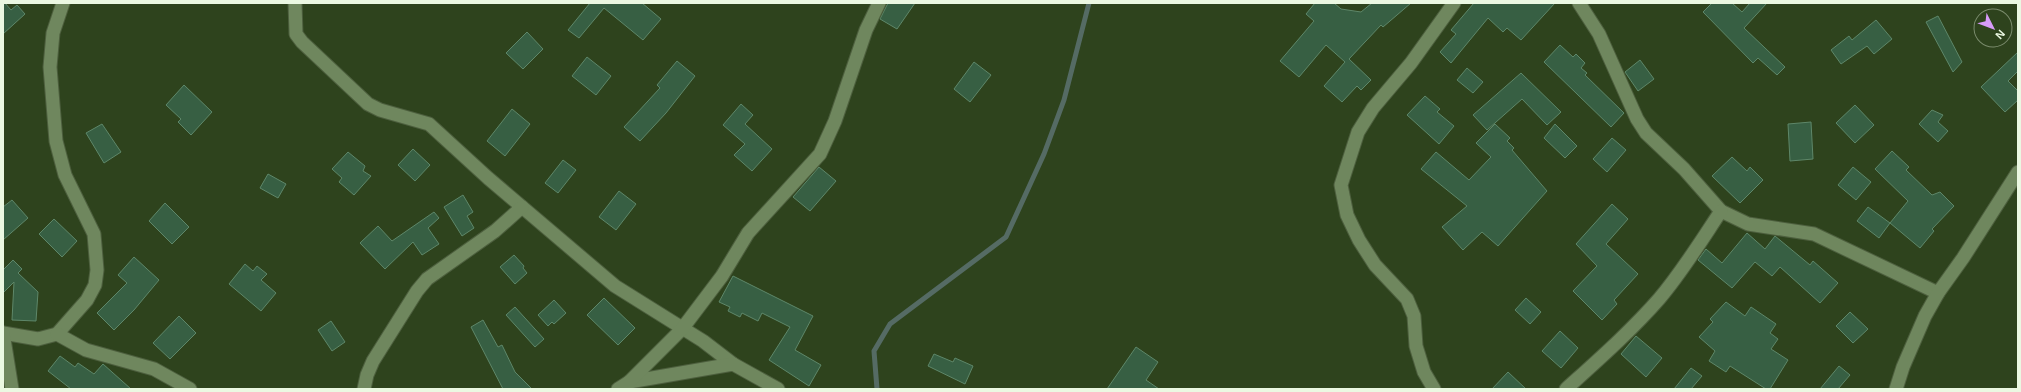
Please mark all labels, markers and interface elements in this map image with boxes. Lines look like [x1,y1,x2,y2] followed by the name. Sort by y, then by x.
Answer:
[1973,8,2013,48] north arrow
[1993,28,2008,42] text: N

